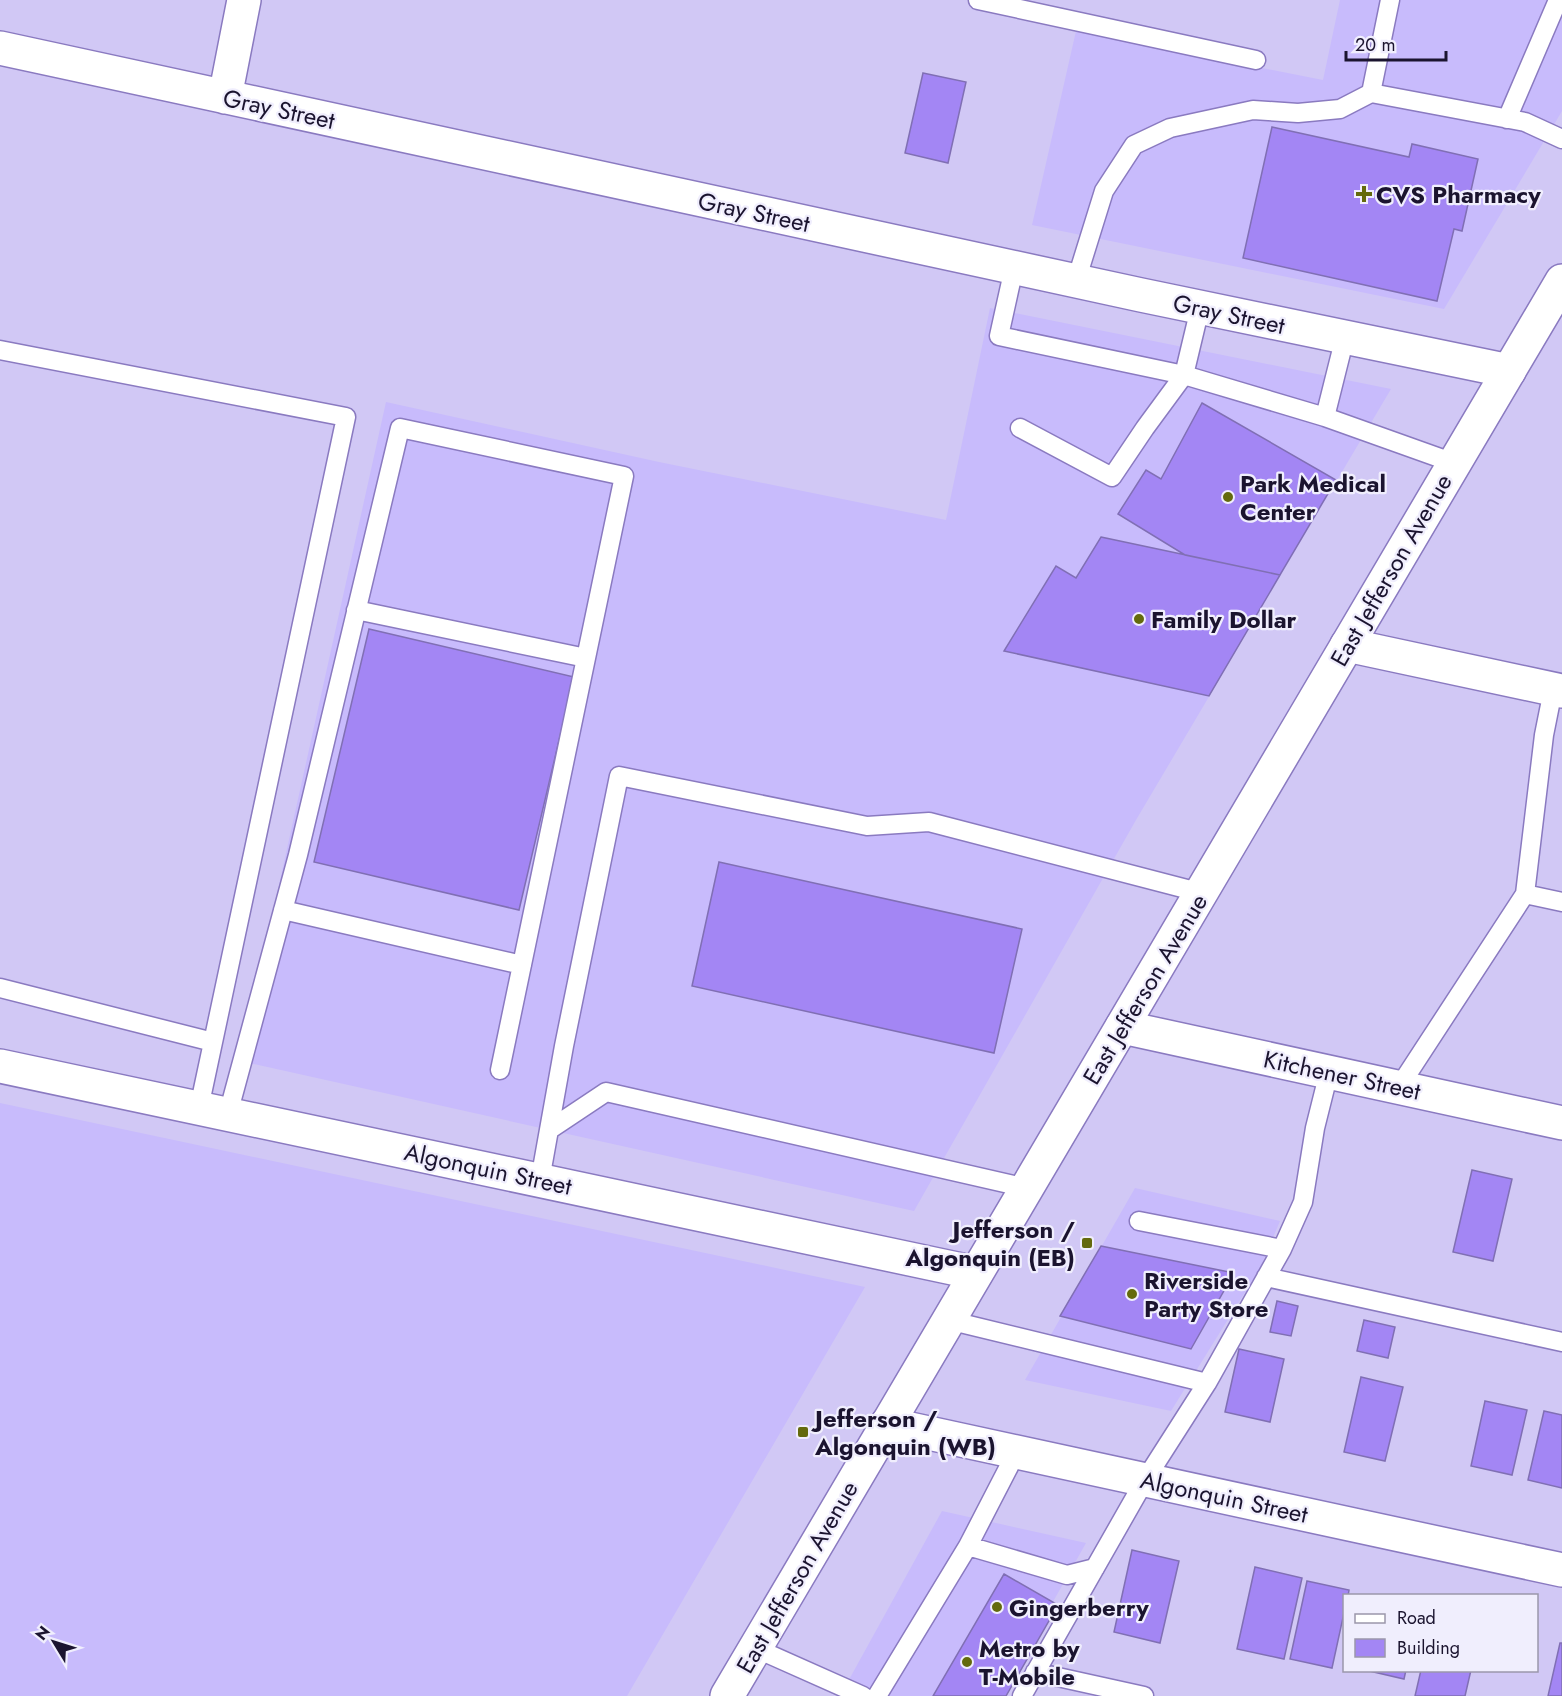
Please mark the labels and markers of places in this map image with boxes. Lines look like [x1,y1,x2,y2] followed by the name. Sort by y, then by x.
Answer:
[1376,177,1541,212] place label: CVS Pharmacy
[1357,187,1371,201] marker: CVS Pharmacy
[1240,466,1386,529] place label: Park Medical Center
[1221,490,1235,504] marker: Park Medical Center
[1151,602,1297,637] place label: Family Dollar
[1132,612,1146,626] marker: Family Dollar
[904,1212,1075,1275] place label: Jefferson / Algonquin (EB)
[1080,1236,1094,1250] marker: Jefferson / Algonquin (EB)
[1144,1263,1268,1326] place label: Riverside Party Store
[1125,1287,1139,1301] marker: Riverside Party Store
[811,1401,996,1464] place label: Jefferson / Algonquin (WB)
[796,1425,810,1439] marker: Jefferson / Algonquin (WB)
[1009,1590,1149,1625] place label: Gingerberry
[990,1600,1004,1614] marker: Gingerberry
[979,1631,1080,1694] place label: Metro by T-Mobile
[960,1655,974,1669] marker: Metro by T-Mobile

